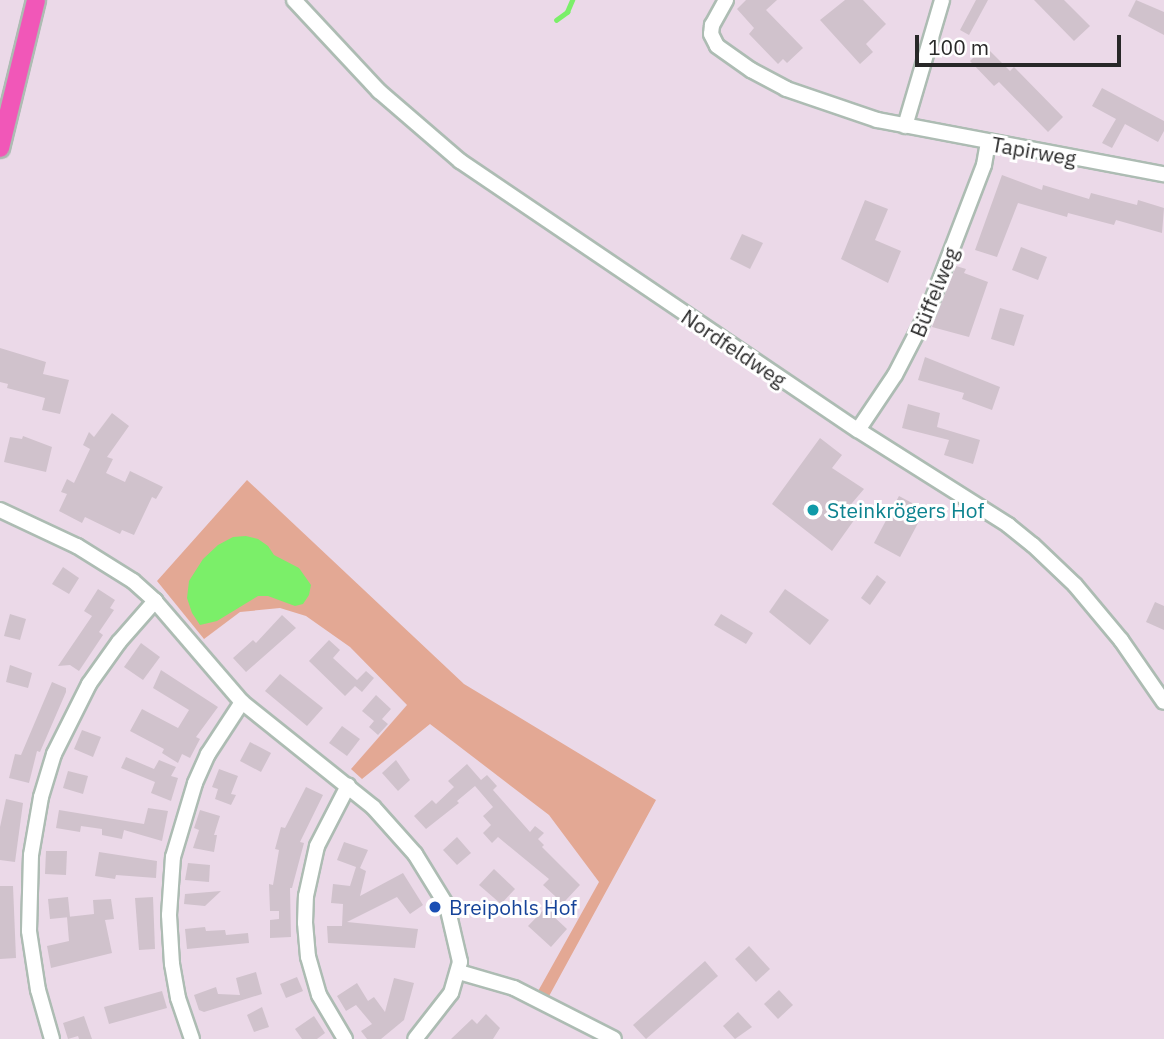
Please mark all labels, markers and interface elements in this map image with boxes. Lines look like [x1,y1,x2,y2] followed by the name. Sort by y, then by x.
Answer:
[919,21,1126,65] scale bar
[928,33,989,61] text: 100 m
[990,131,1078,171] street label: Tapirweg
[905,243,963,341] street label: Büffelweg
[677,304,791,392] street label: Nordfeldweg
[827,497,984,523] place label: Steinkrögers Hof
[805,502,821,518] marker: Steinkrögers Hof
[449,894,577,920] place label: Breipohls Hof
[427,899,443,915] marker: Breipohls Hof

